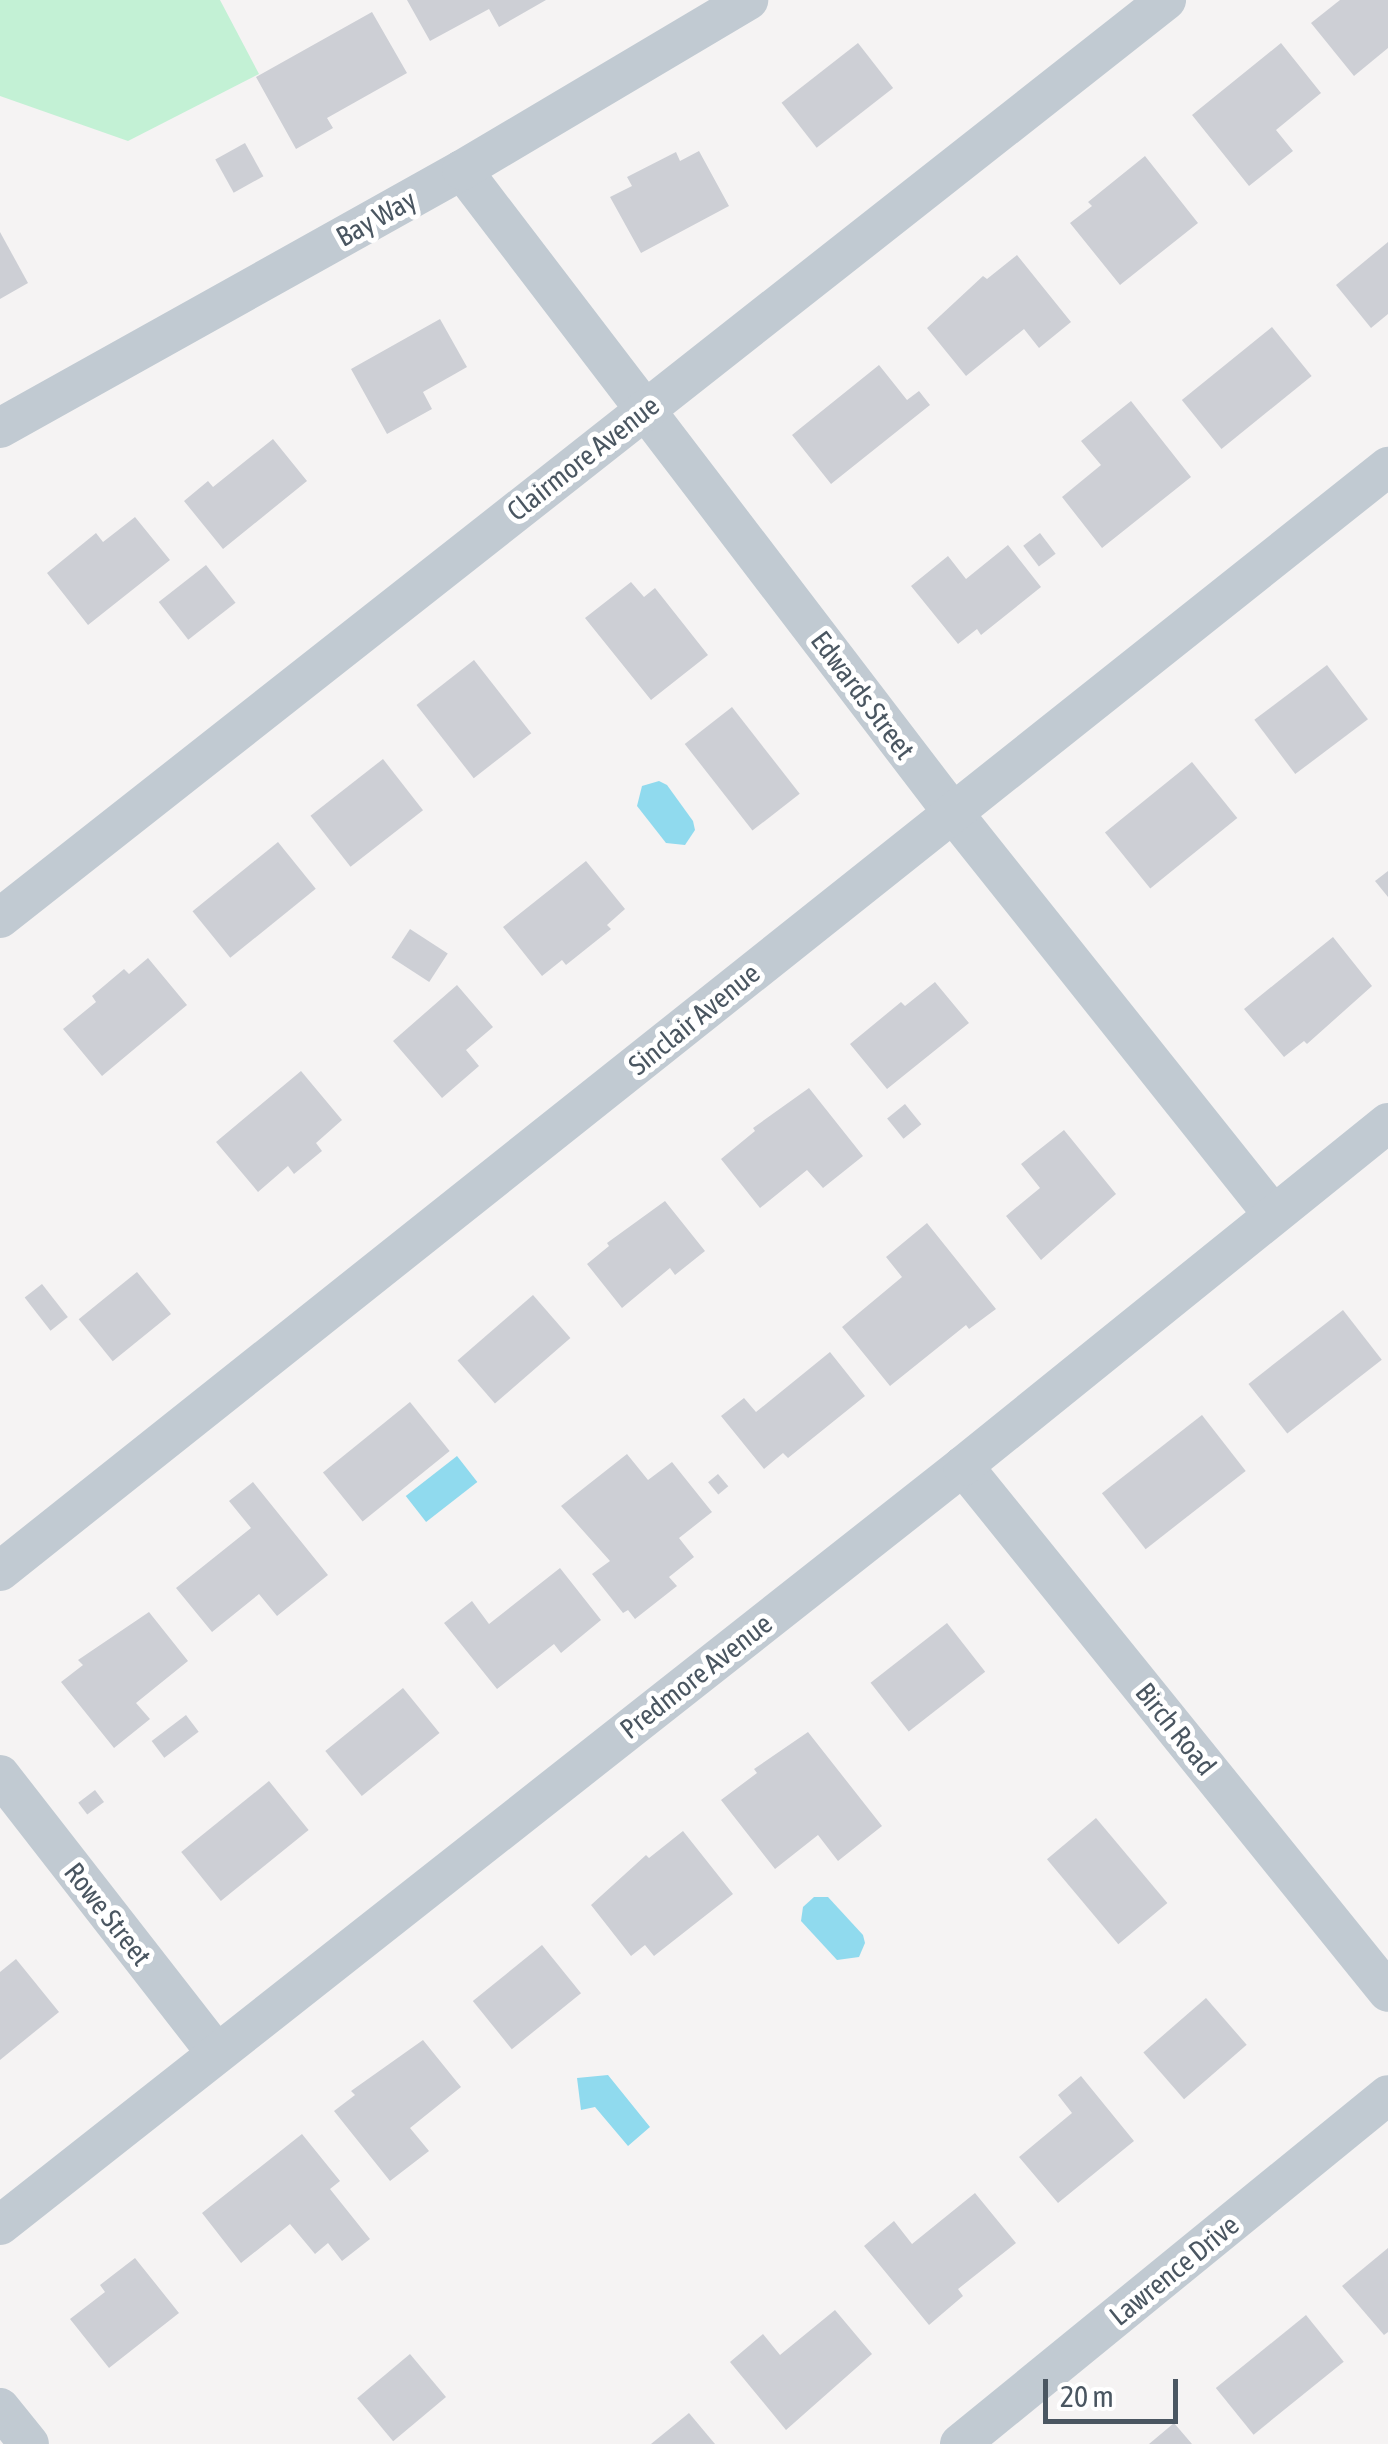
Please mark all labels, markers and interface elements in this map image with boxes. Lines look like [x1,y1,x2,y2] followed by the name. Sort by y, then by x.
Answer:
[330,183,422,253] street label: Bay Way
[500,388,666,528] street label: Clairmore Avenue
[804,624,922,766] street label: Edwards Street
[622,956,766,1082] street label: Sinclair Avenue
[613,1606,779,1746] street label: Predmore Avenue
[1129,1676,1223,1782] street label: Birch Road
[57,1856,159,1972] street label: Rowe Street
[1103,2208,1245,2332] street label: Lawrence Drive
[1048,2359,1183,2421] scale bar
[1060,2379,1114,2413] text: 20 m

